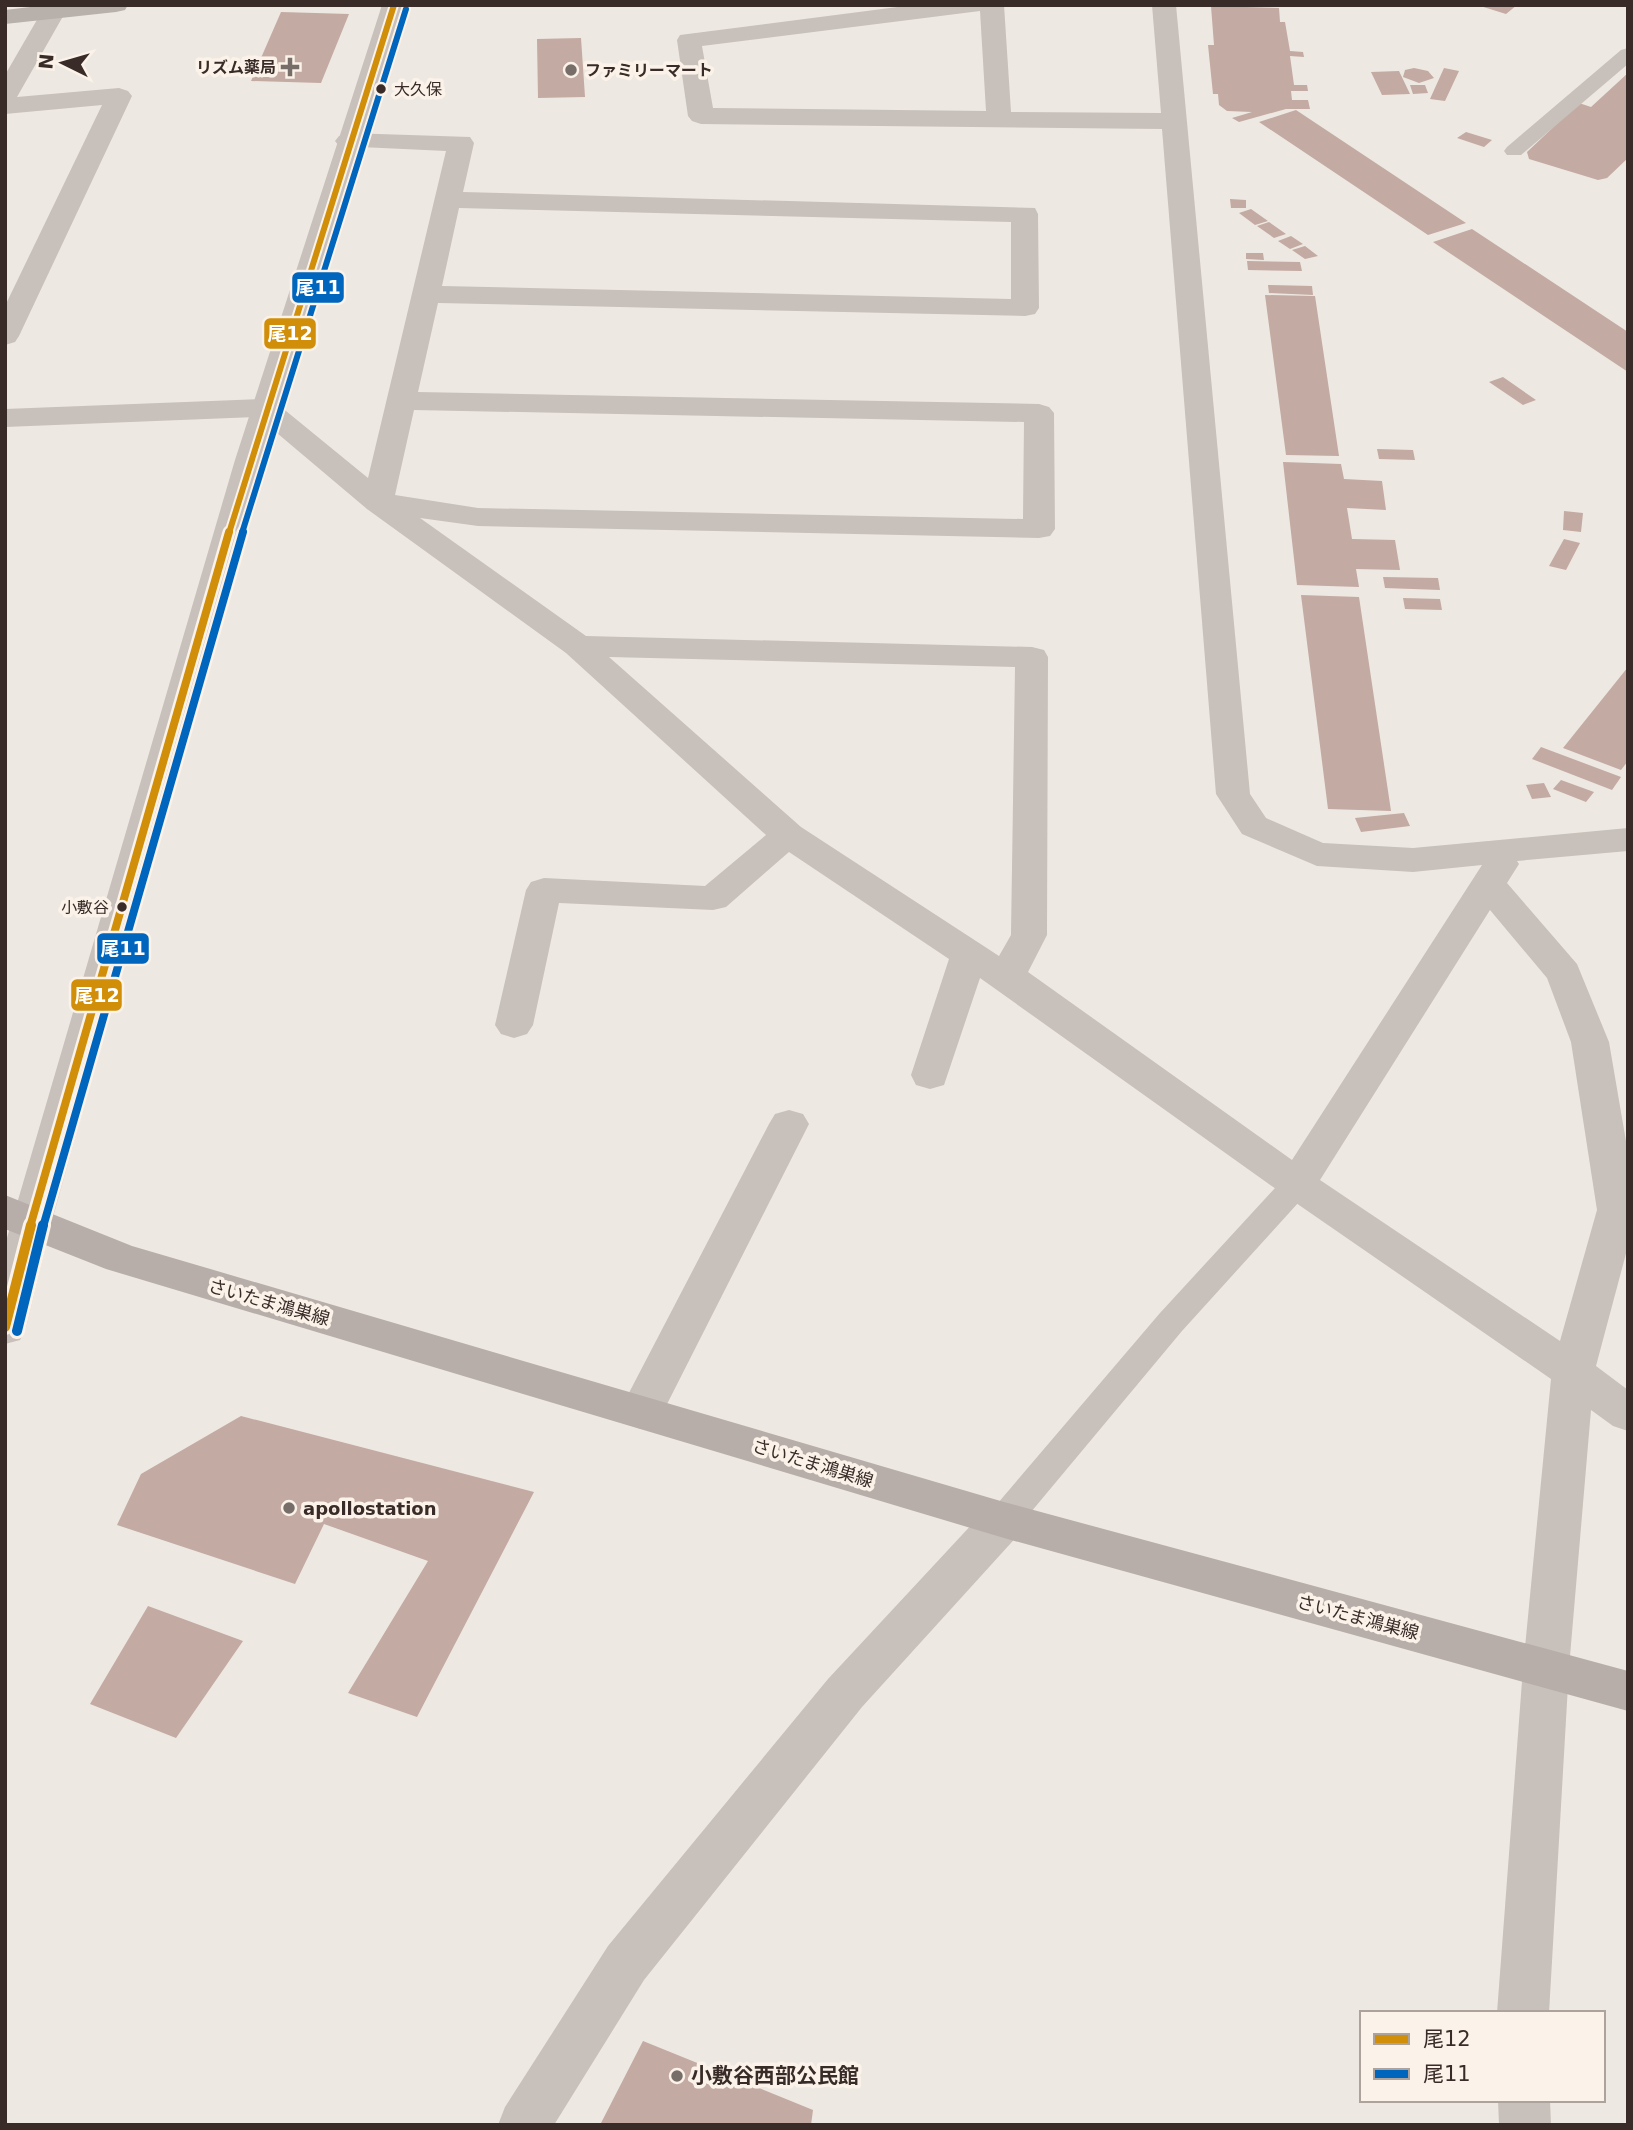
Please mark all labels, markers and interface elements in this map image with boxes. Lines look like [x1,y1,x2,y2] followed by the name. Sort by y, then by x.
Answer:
[28,28,98,98] north arrow
[34,53,58,70] text: N
[196,58,276,77] place label: リズム薬局
[282,59,298,75] marker: リズム薬局
[585,61,713,80] place label: ファミリーマート
[563,62,579,78] marker: ファミリーマート
[394,80,442,99] place label: 大久保
[374,82,388,96] marker: 大久保
[291,271,345,304] line badge: 尾11
[295,276,341,298] text: 尾11
[263,317,317,350] line badge: 尾12
[267,322,313,344] text: 尾12
[61,898,109,917] place label: 小敷谷
[115,900,129,914] marker: 小敷谷
[96,932,150,965] line badge: 尾11
[100,937,146,959] text: 尾11
[70,978,123,1012] line badge: 尾12
[74,984,120,1006] text: 尾12
[206,1275,332,1329] street label: さいたま鴻巣線
[750,1435,876,1491] street label: さいたま鴻巣線
[303,1498,437,1519] place label: apollostation
[281,1500,297,1516] marker: apollostation
[1295,1591,1421,1643] street label: さいたま鴻巣線
[1360,2011,1605,2102] legend
[1423,2027,1471,2051] text: 尾12
[1423,2062,1471,2086] text: 尾11
[691,2064,859,2088] place label: 小敷谷西部公民館
[669,2068,685,2084] marker: 小敷谷西部公民館

